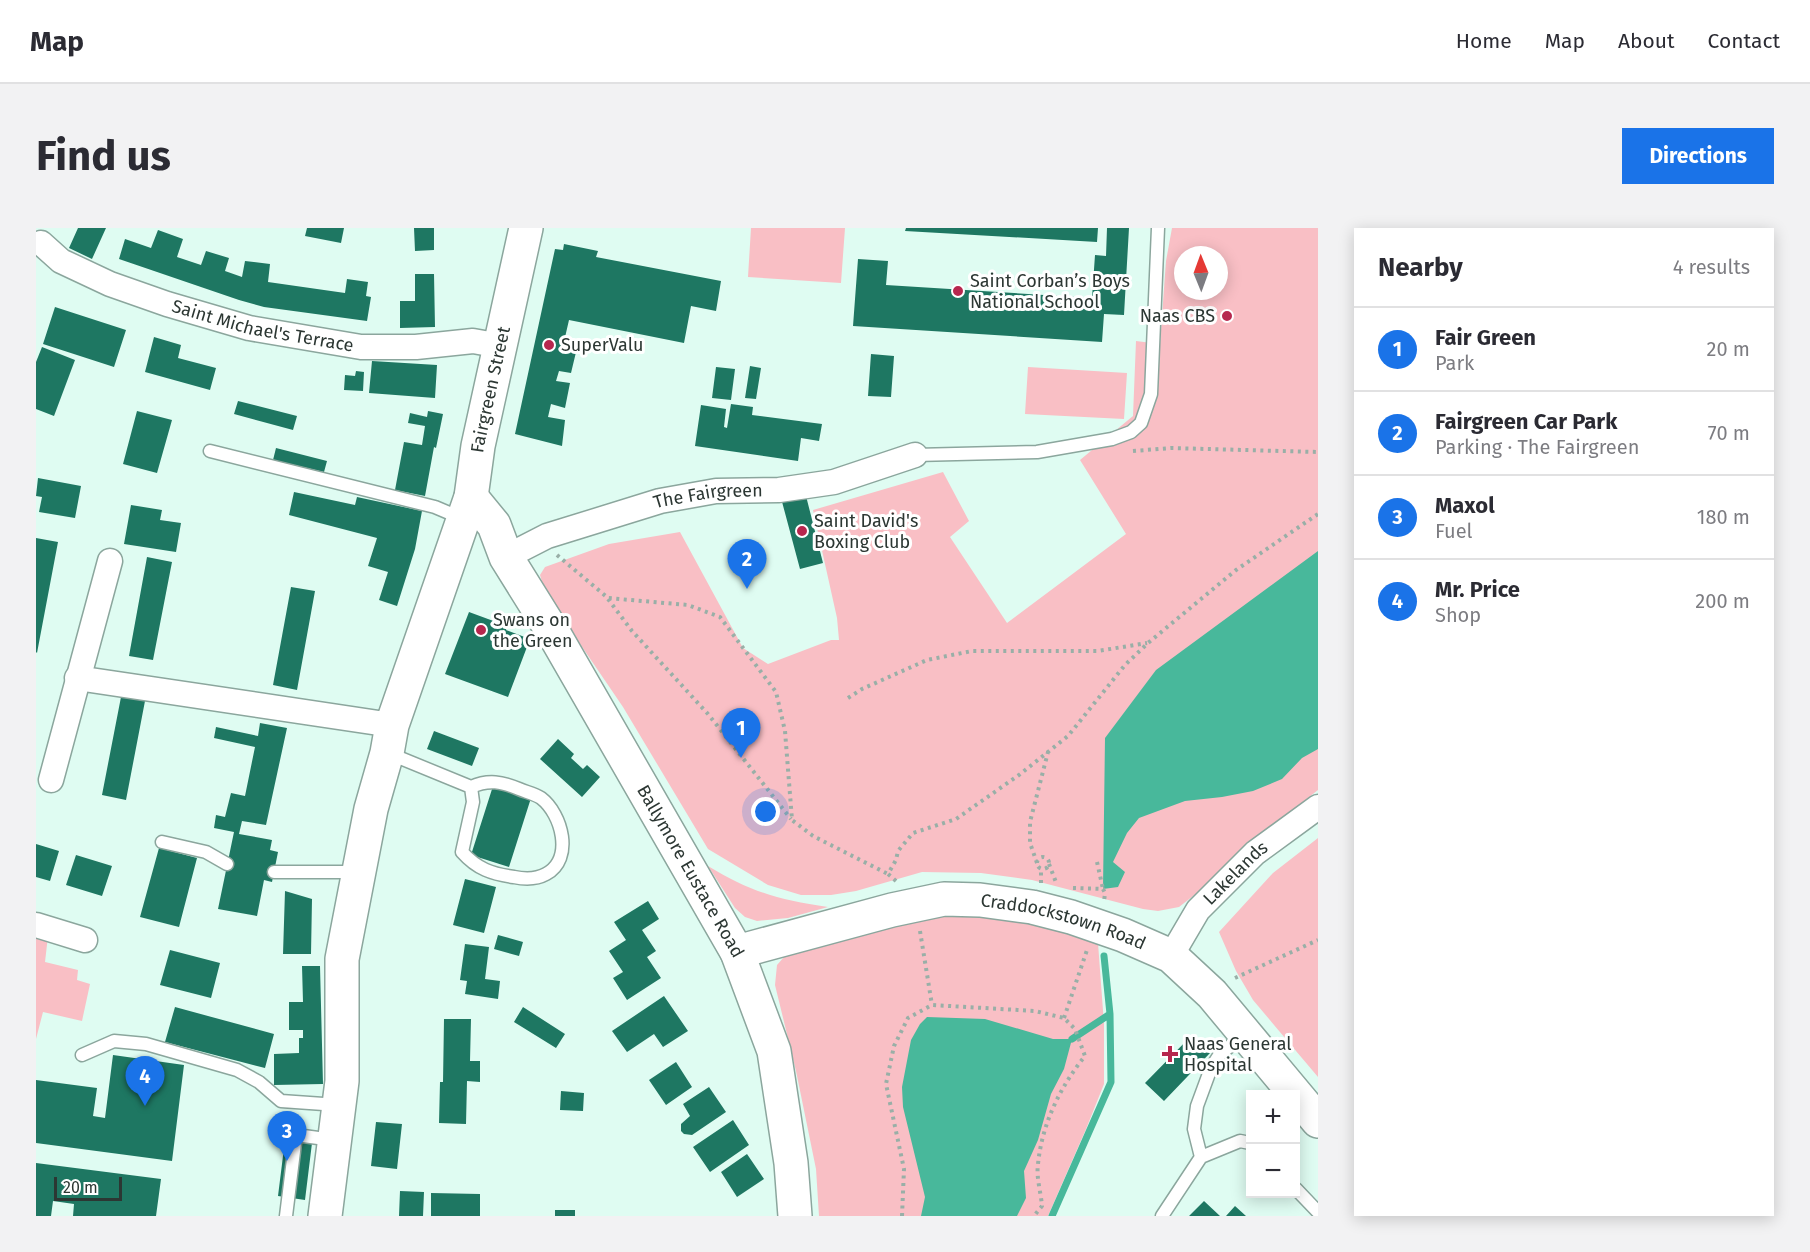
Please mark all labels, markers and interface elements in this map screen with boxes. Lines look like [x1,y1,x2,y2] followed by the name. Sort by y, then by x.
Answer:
[30,25,84,58] text: Map
[1456,28,1512,54] text: Home
[1545,28,1585,54] text: Map
[1618,28,1675,54] text: About
[1708,28,1780,54] text: Contact
[1622,128,1774,184] button: Directions
[36,131,171,181] text: Find us
[1174,246,1228,300] north arrow
[1378,252,1463,283] text: Nearby
[1673,255,1750,279] text: 4 results
[970,270,1130,313] place label: Saint Corban’s Boys National School
[951,284,965,298] marker: Saint Corban’s Boys National School
[169,295,355,357] street label: Saint Michael's Terrace
[1140,305,1215,327] place label: Naas CBS
[1220,309,1234,323] marker: Naas CBS
[466,324,515,454] street label: Fairgreen Street
[1435,324,1536,351] text: Fair Green
[561,334,643,356] place label: SuperValu
[1393,337,1402,361] text: 1
[1707,337,1750,361] text: 20 m
[542,338,556,352] marker: SuperValu
[1435,351,1474,375] text: Park
[1435,408,1617,435] text: Fairgreen Car Park
[1392,421,1403,445] text: 2
[1708,421,1750,445] text: 70 m
[1435,435,1639,459] text: Parking · The Fairgreen
[651,479,763,513] street label: The Fairgreen
[1435,492,1495,519] text: Maxol
[1392,505,1403,529] text: 3
[1697,505,1750,529] text: 180 m
[814,510,918,553] place label: Saint David's Boxing Club
[1435,519,1472,543] text: Fuel
[795,524,809,538] marker: Saint David's Boxing Club
[728,540,766,589] pin: 2
[1435,576,1520,603] text: Mr. Price
[1392,589,1403,613] text: 4
[1695,589,1750,613] text: 200 m
[1435,603,1481,627] text: Shop
[493,609,573,652] place label: Swans on the Green
[474,623,488,637] marker: Swans on the Green
[722,708,760,758] pin: 1
[632,781,749,962] street label: Ballymore Eustace Road
[751,797,780,826] your location
[1198,836,1272,910] street label: Lakelands
[979,889,1149,955] street label: Craddockstown Road
[1184,1033,1292,1076] place label: Naas General Hospital
[1161,1045,1179,1063] marker: Naas General Hospital
[126,1056,164,1106] pin: 4
[1246,1090,1300,1198] map controls
[1246,1090,1300,1144] button: +
[268,1112,306,1161] pin: 3
[1246,1144,1300,1198] button: −
[54,1174,122,1202] scale bar
[63,1178,98,1197] text: 20 m

